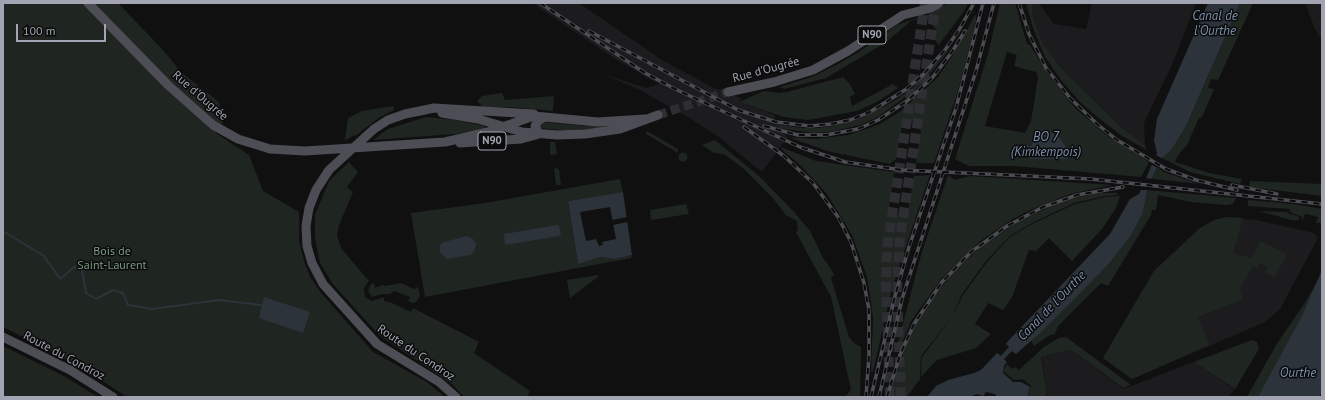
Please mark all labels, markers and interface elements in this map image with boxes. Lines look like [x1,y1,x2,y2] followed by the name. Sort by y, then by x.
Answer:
[1192,8,1238,39] water label: Canal de l'Ourthe
[18,16,108,42] scale bar
[23,23,56,38] text: 100 m
[858,26,886,44] road number: N90
[731,54,801,86] street label: Rue d'Ougrée
[169,68,231,124] street label: Rue d'Ougrée
[1011,129,1081,160] water label: BO 7 (Kimkempois)
[478,132,506,150] road number: N90
[77,245,147,273] park label: Bois de Saint-Laurent
[1015,268,1089,344] water label: Canal de l'Ourthe
[375,322,457,384] street label: Route du Condroz
[21,328,107,384] street label: Route du Condroz
[1280,365,1316,381] water label: Ourthe

